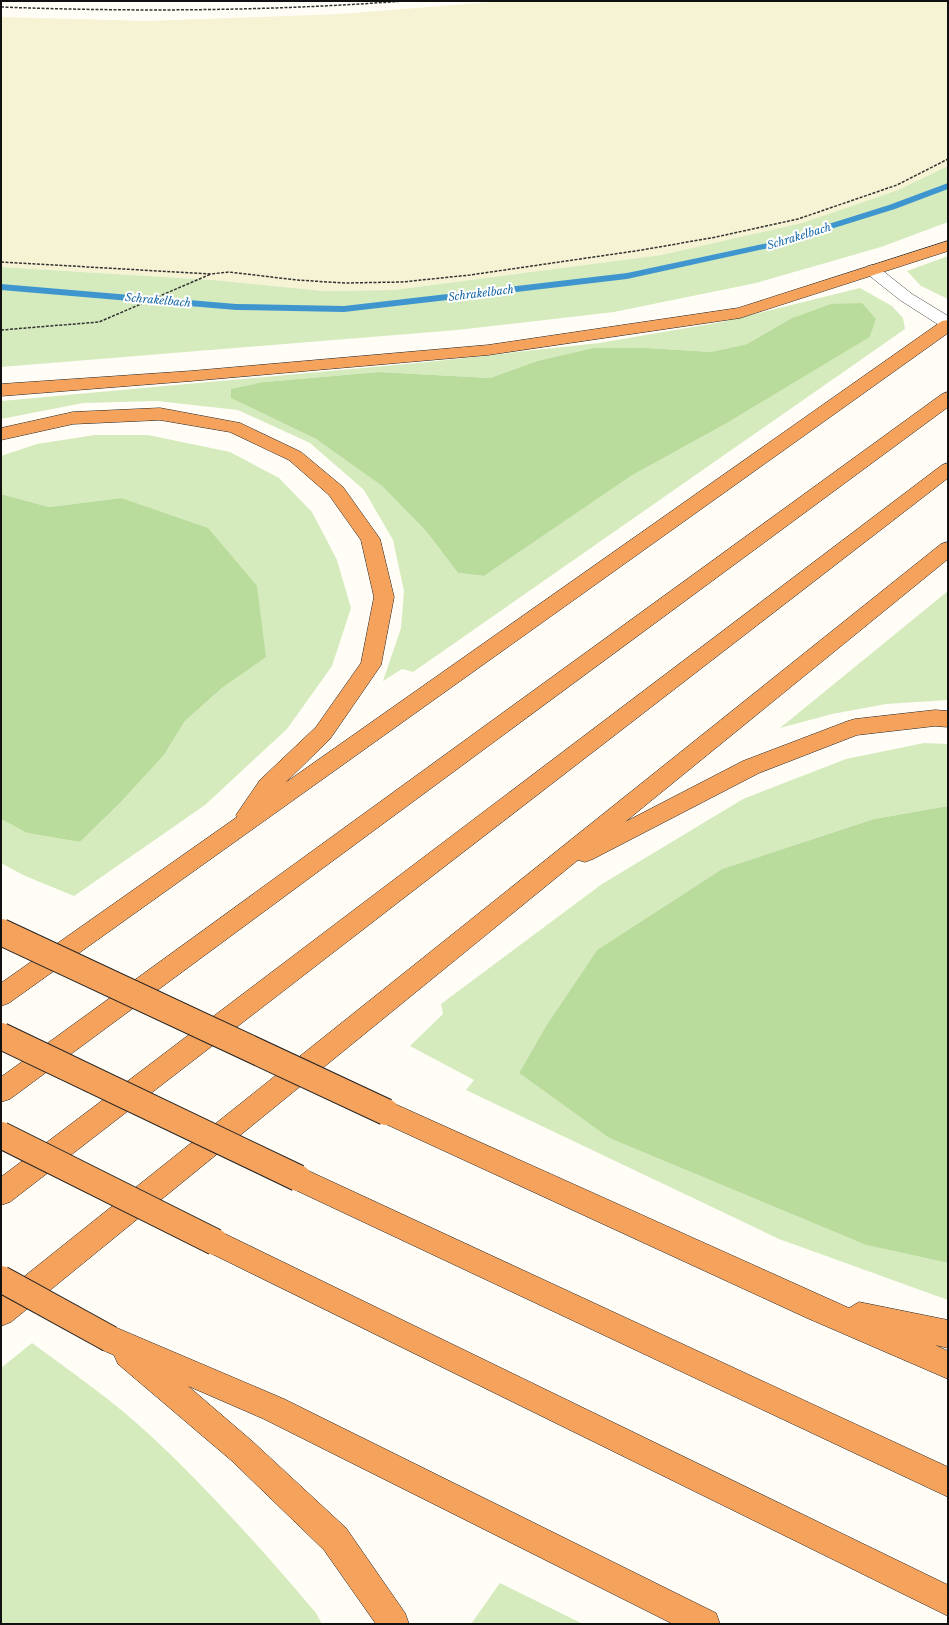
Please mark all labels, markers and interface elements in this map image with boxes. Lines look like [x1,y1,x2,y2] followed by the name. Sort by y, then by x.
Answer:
[765,220,833,252] water label: Schrakelbach
[447,282,515,304] water label: Schrakelbach
[124,290,192,310] water label: Schrakelbach

